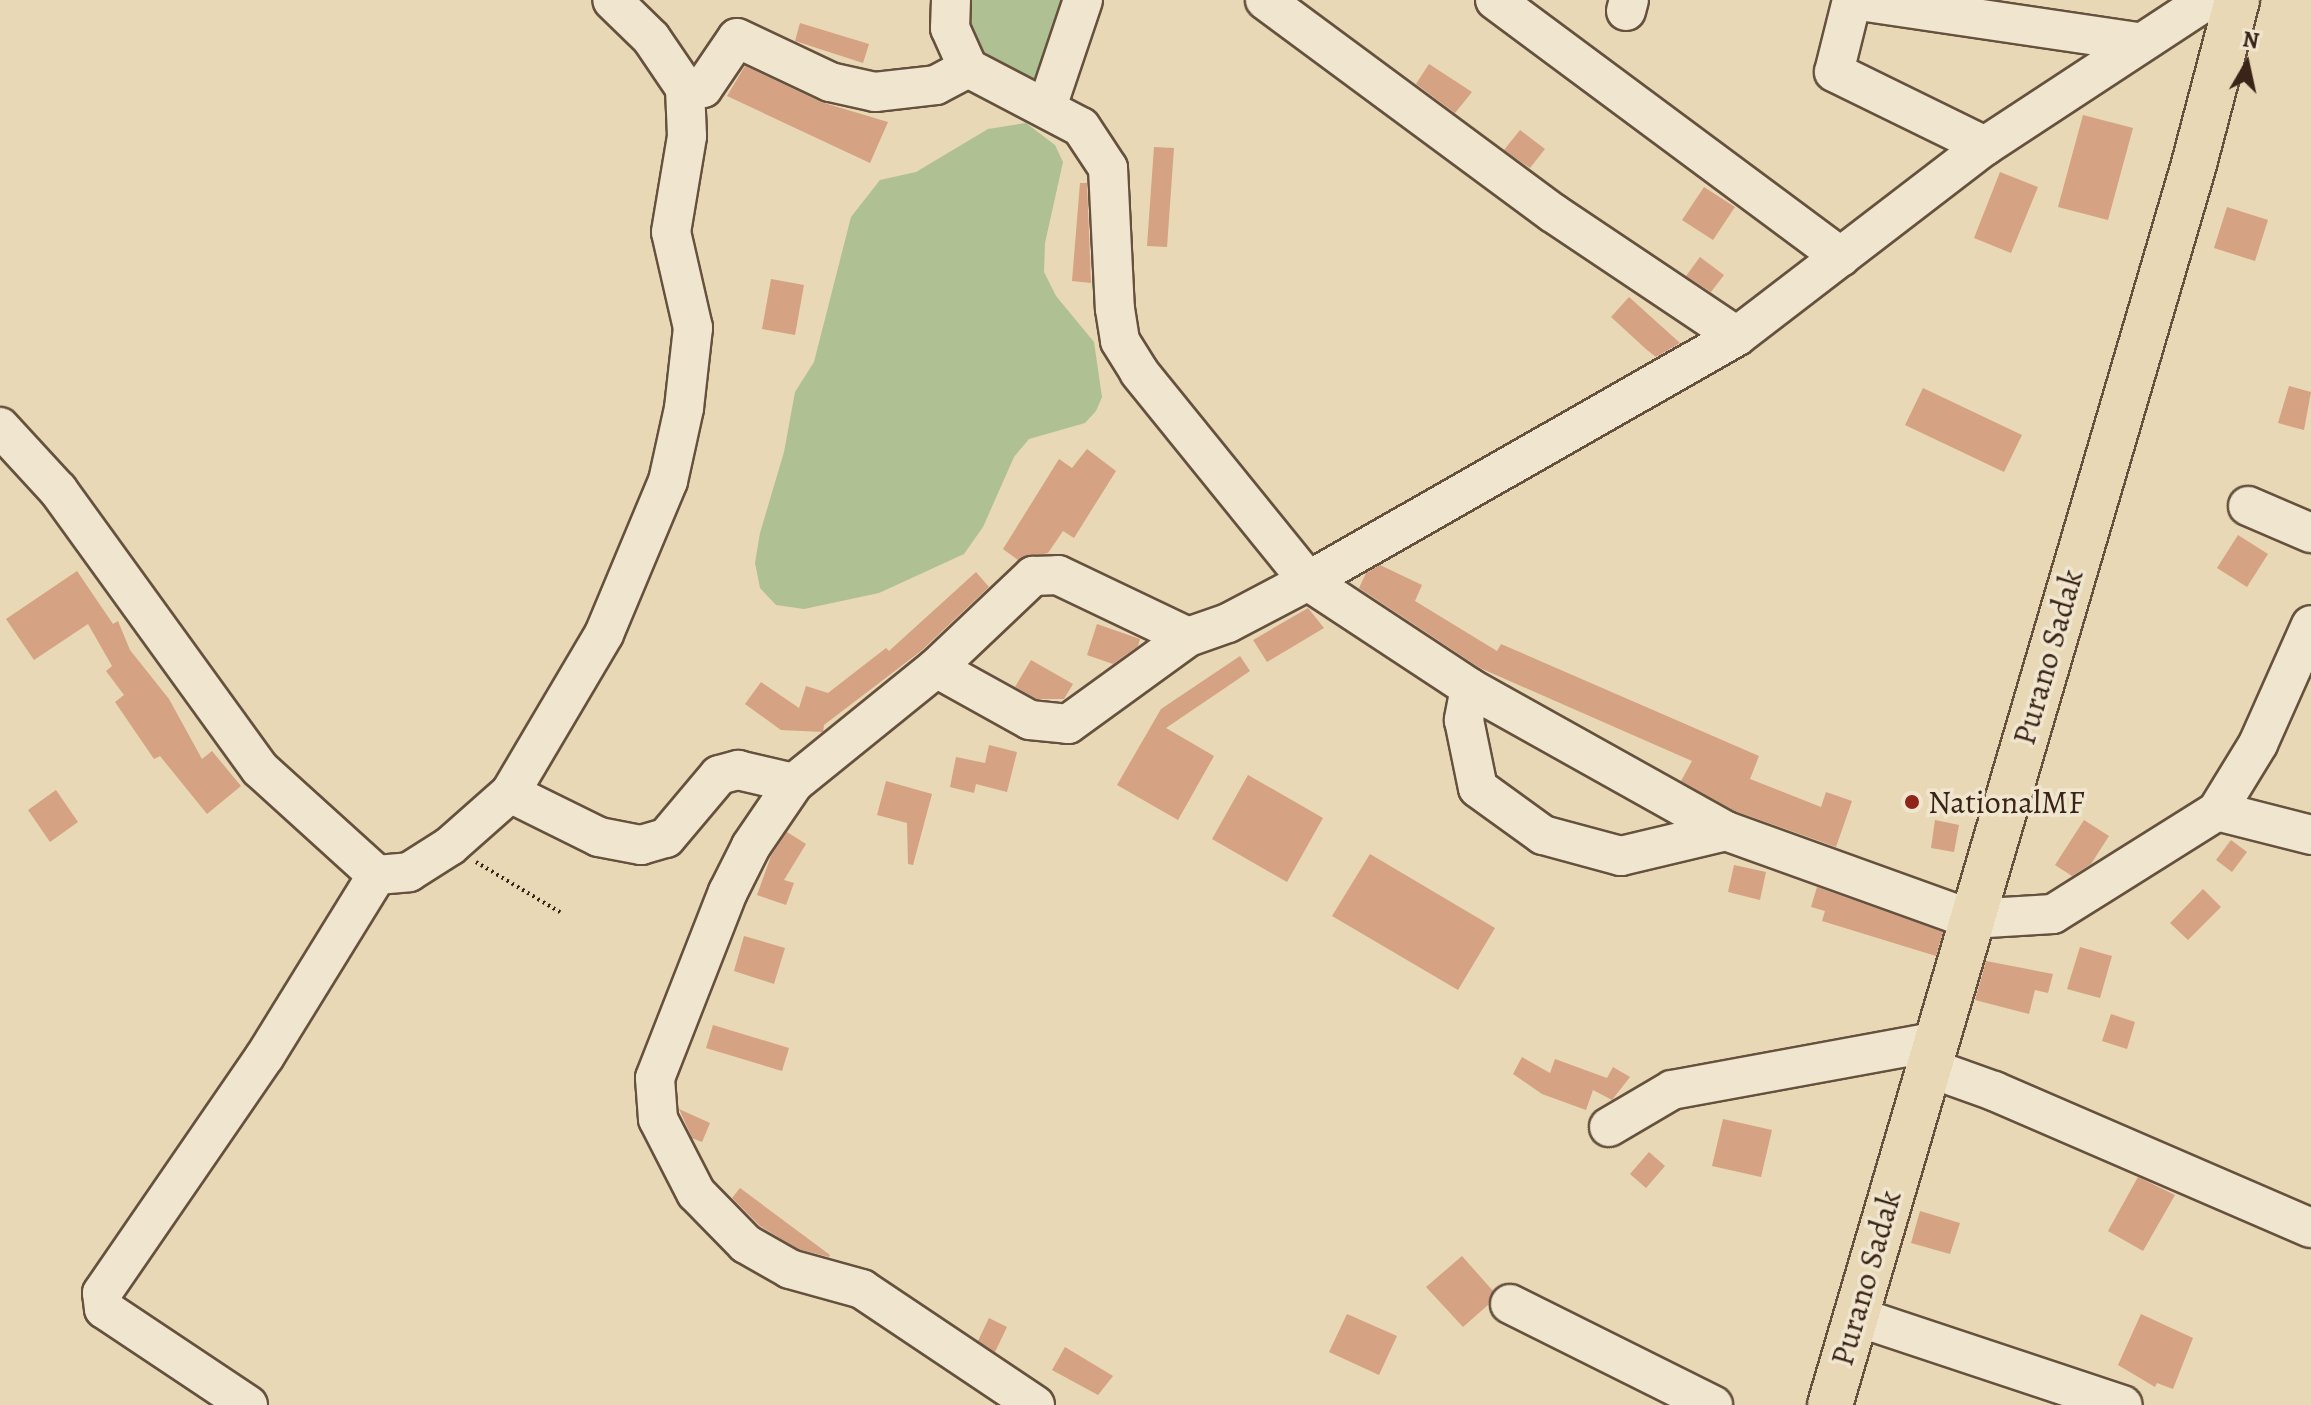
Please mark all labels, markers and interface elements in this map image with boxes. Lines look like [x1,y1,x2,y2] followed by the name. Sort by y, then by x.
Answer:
[2207,24,2287,104] north arrow
[2240,24,2261,56] text: N
[2005,565,2091,749] street label: Purano Sadak
[1928,783,2085,821] place label: NationalMF
[1903,793,1921,811] marker: NationalMF
[1823,1186,1909,1370] street label: Purano Sadak

